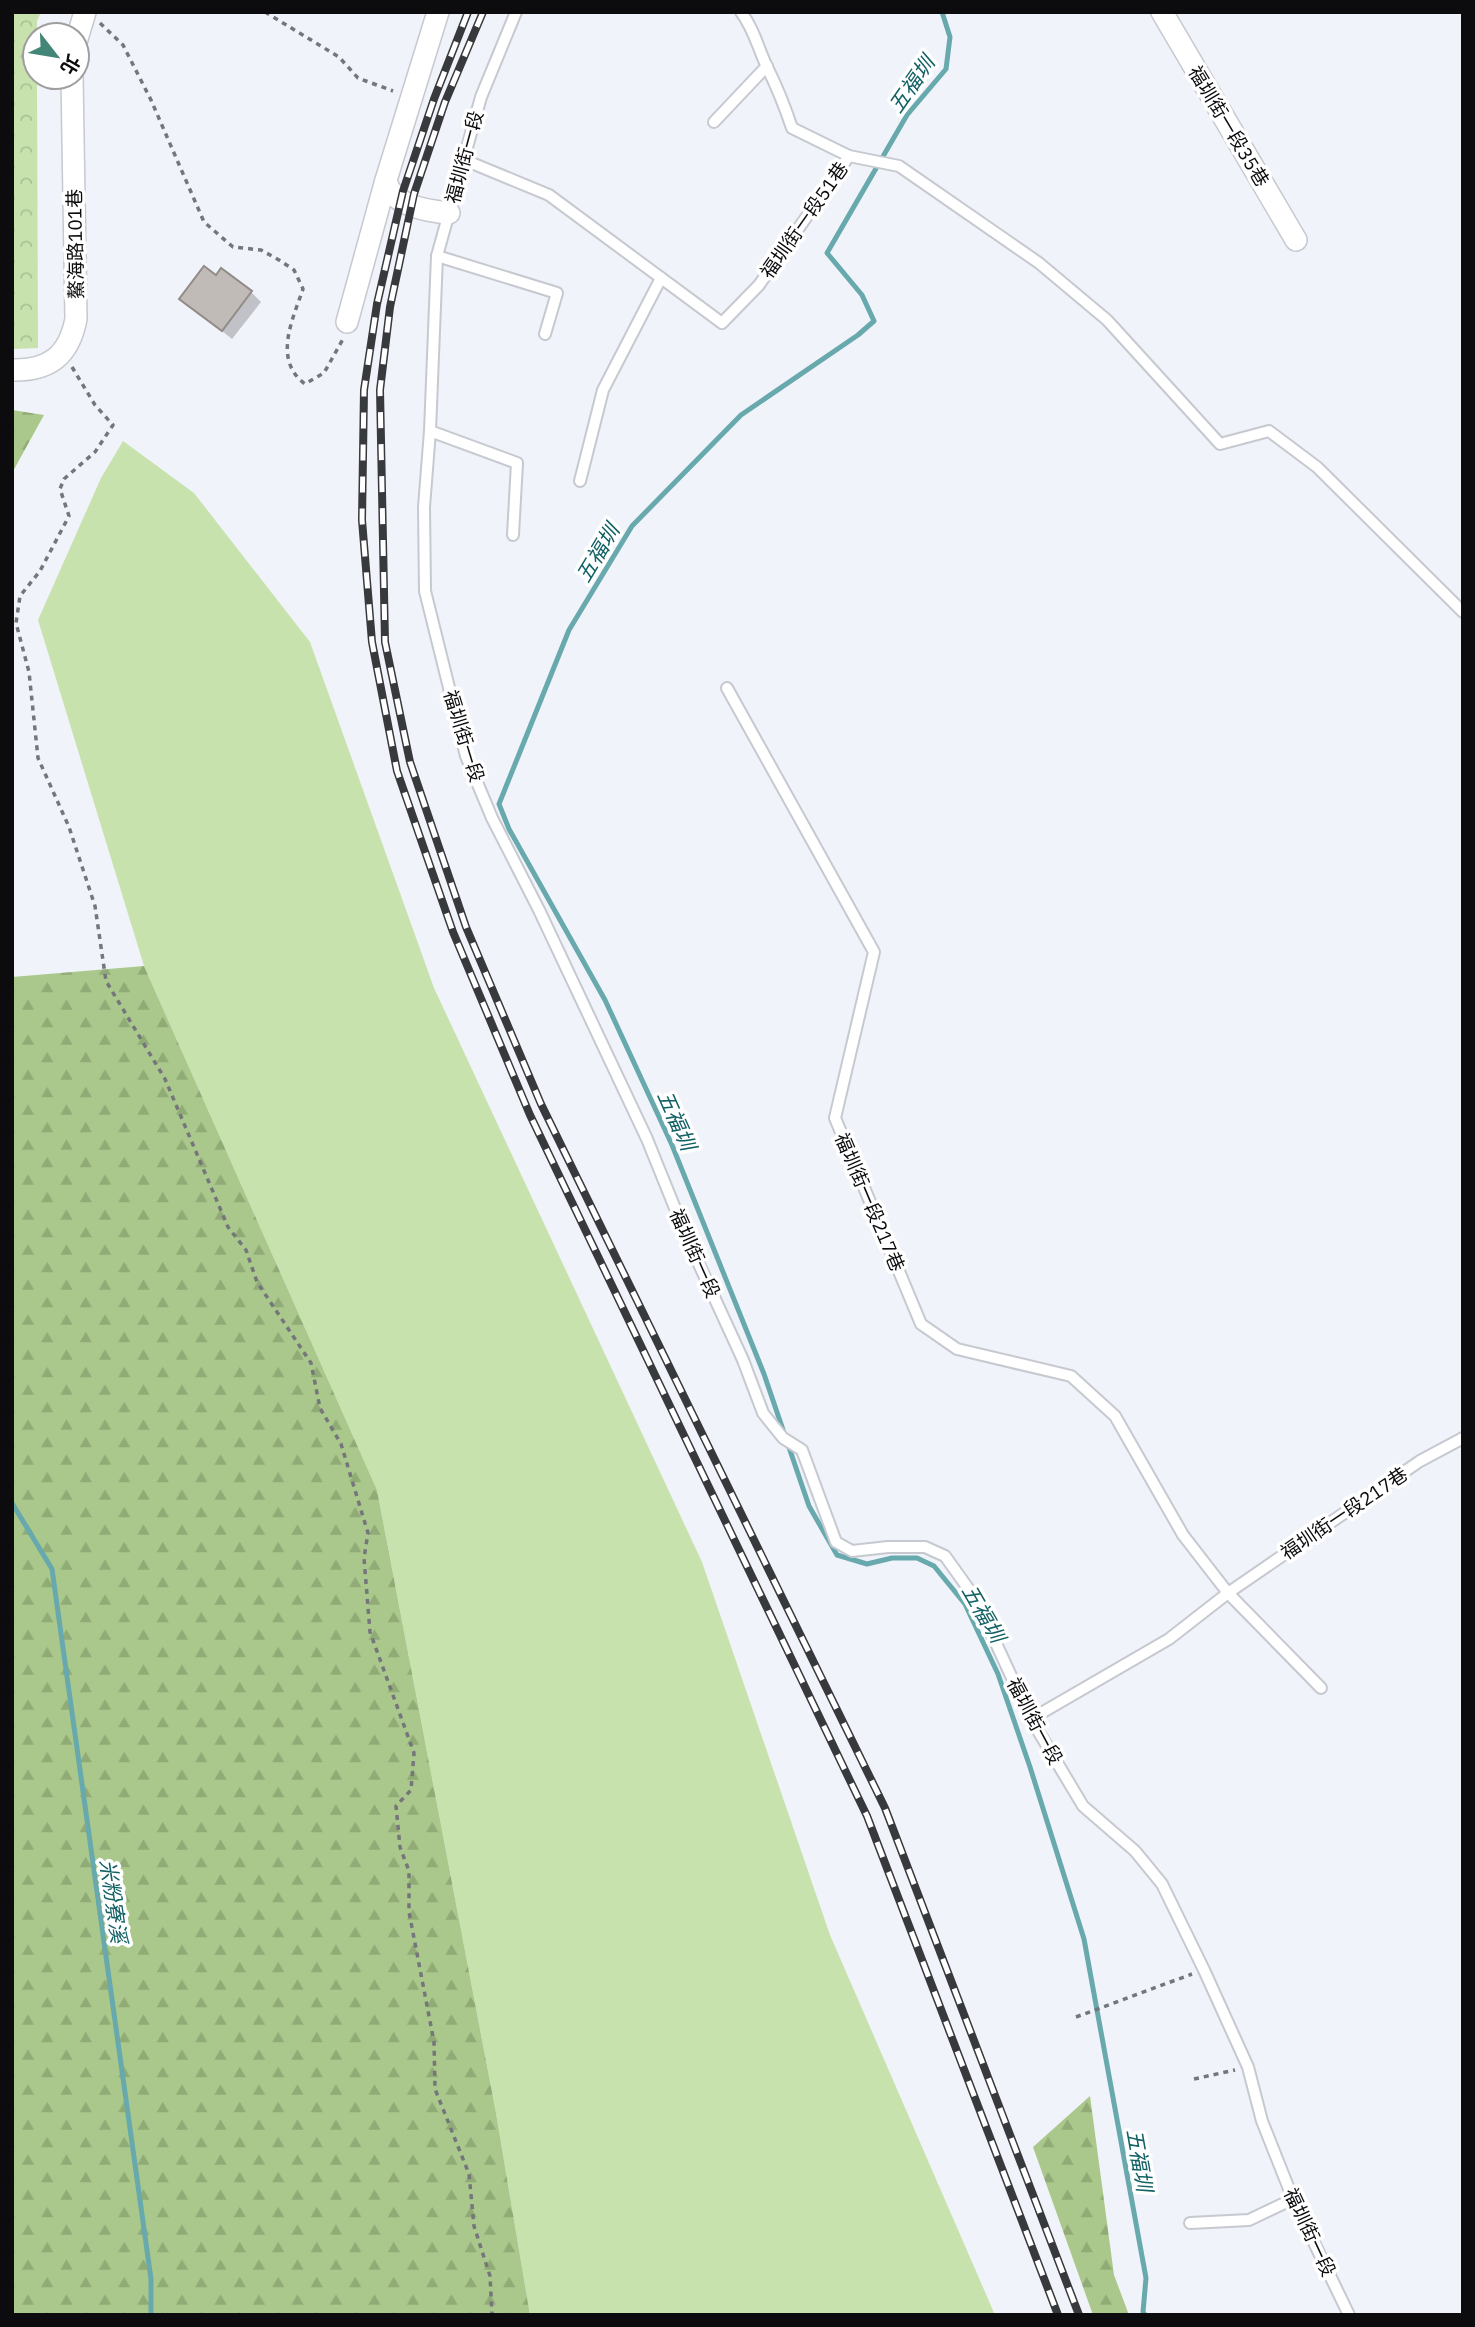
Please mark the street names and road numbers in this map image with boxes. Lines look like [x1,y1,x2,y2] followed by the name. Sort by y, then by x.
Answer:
[1183,61,1275,191] street label: 福圳街一段35巷
[440,108,488,206] street label: 福圳街一段
[755,157,853,283] street label: 福圳街一段51巷
[62,189,88,299] street label: 鰲海路101巷
[439,687,489,785] street label: 福圳街一段
[830,1129,910,1275] street label: 福圳街一段217巷
[665,1205,725,1301] street label: 福圳街一段
[1276,1462,1412,1564] street label: 福圳街一段217巷
[1002,1673,1068,1769] street label: 福圳街一段
[1279,2184,1341,2280] street label: 福圳街一段

